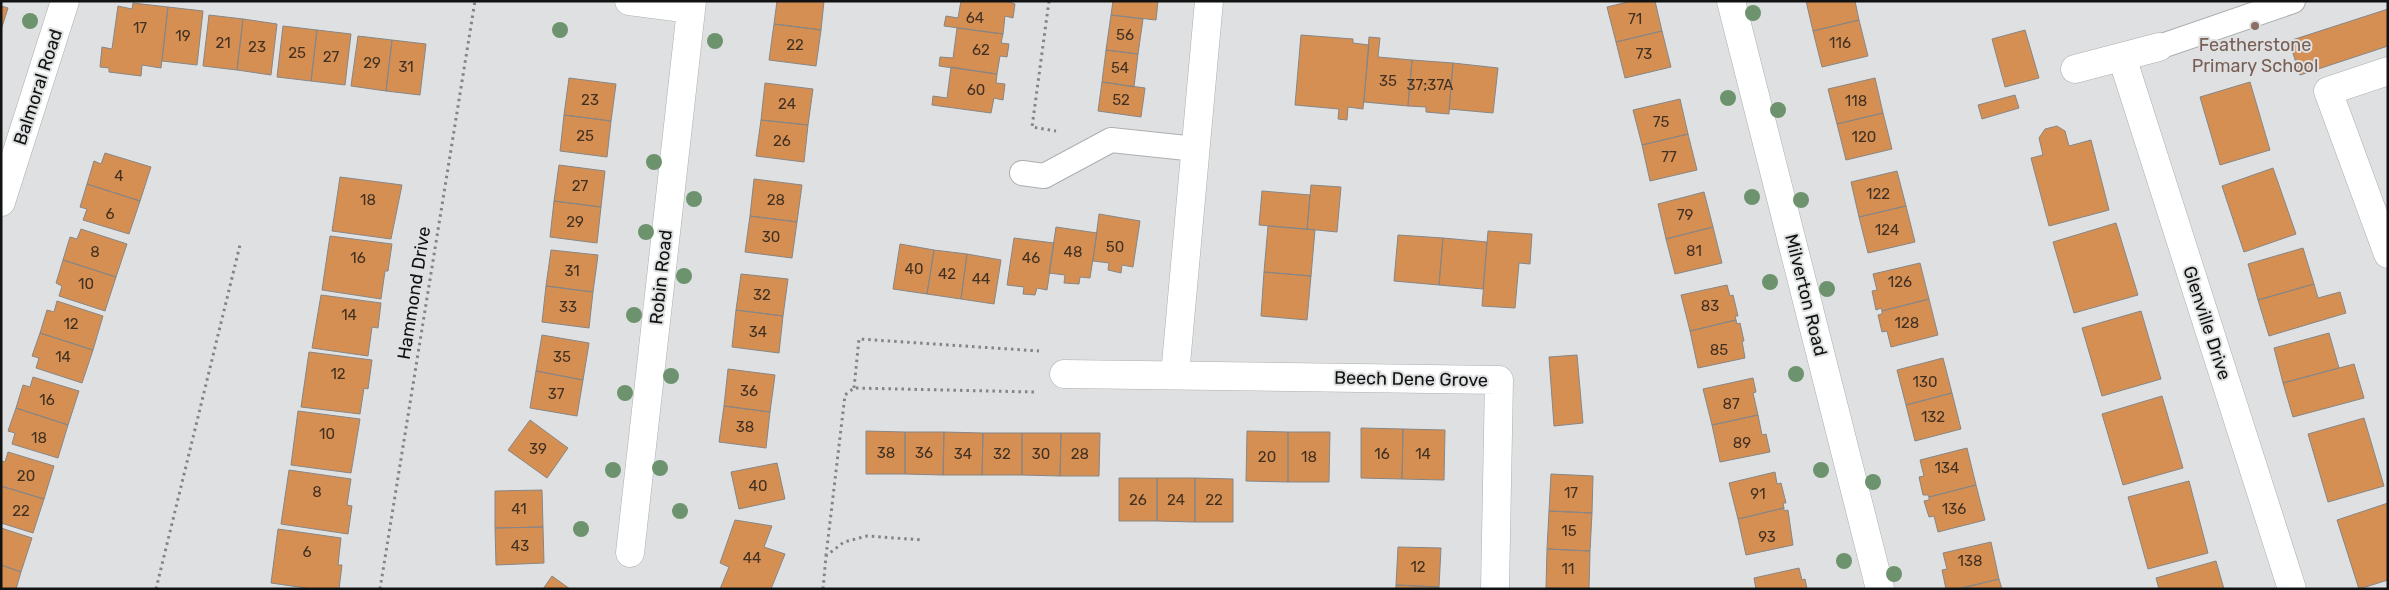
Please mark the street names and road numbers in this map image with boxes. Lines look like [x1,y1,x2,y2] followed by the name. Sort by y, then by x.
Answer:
[9,26,67,148] street label: Balmoral Road
[393,225,435,361] street label: Hammond Drive
[645,229,677,325] street label: Robin Road
[1780,232,1832,358] street label: Milverton Road
[2178,263,2236,383] street label: Glenville Drive
[1334,367,1488,391] street label: Beech Dene Grove

